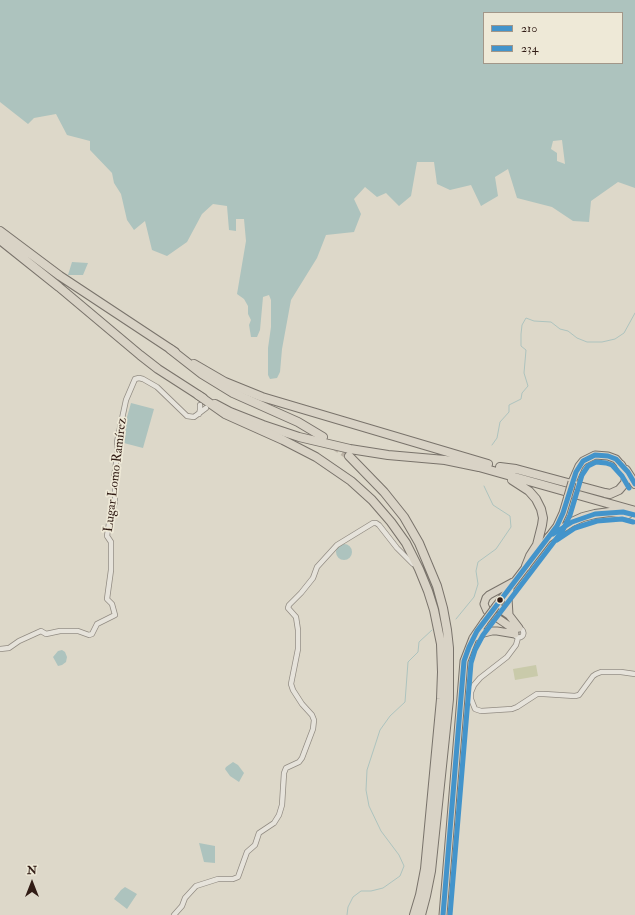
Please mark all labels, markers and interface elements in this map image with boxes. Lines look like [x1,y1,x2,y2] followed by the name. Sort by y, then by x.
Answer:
[483,12,623,64] legend
[521,21,537,36] text: 210
[521,41,538,56] text: 234
[101,417,131,533] street label: Lugar Lomo Ramírez
[495,595,505,605] unlabelled marker
[12,863,52,903] north arrow
[27,864,37,877] text: N

